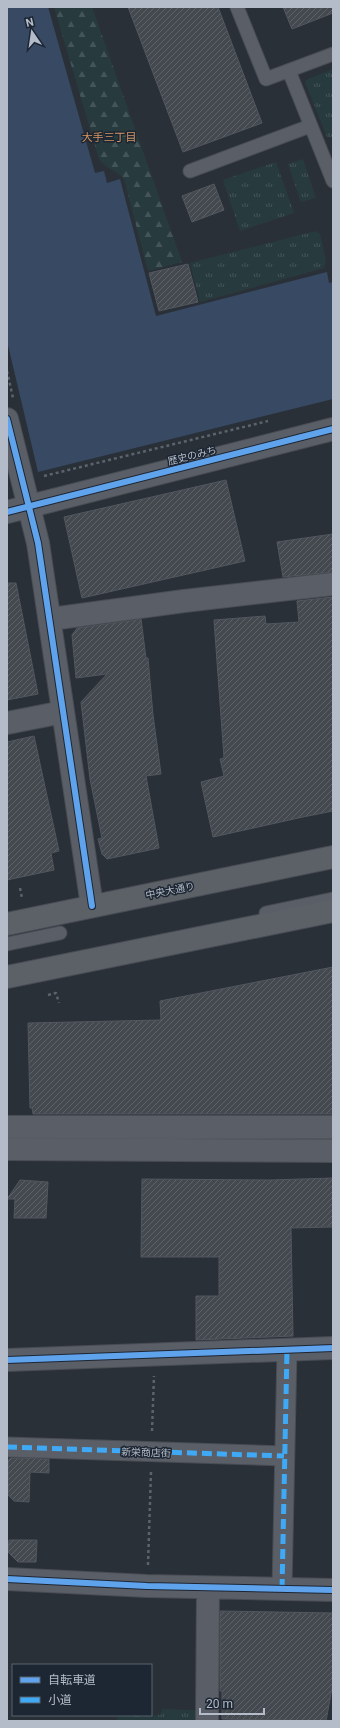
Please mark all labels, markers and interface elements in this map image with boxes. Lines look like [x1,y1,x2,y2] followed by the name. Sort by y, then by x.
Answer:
[12,12,52,52] north arrow
[25,15,35,30] text: N
[82,131,137,144] district label: 大手三丁目
[167,444,218,467] street label: 歴史のみち
[145,880,196,901] street label: 中央大通り
[121,1446,171,1459] street label: 新栄商店街
[12,1664,152,1716] legend
[48,1673,96,1687] text: 自転車道
[200,1690,264,1716] scale bar
[48,1693,72,1707] text: 小道
[206,1697,233,1711] text: 20 m

